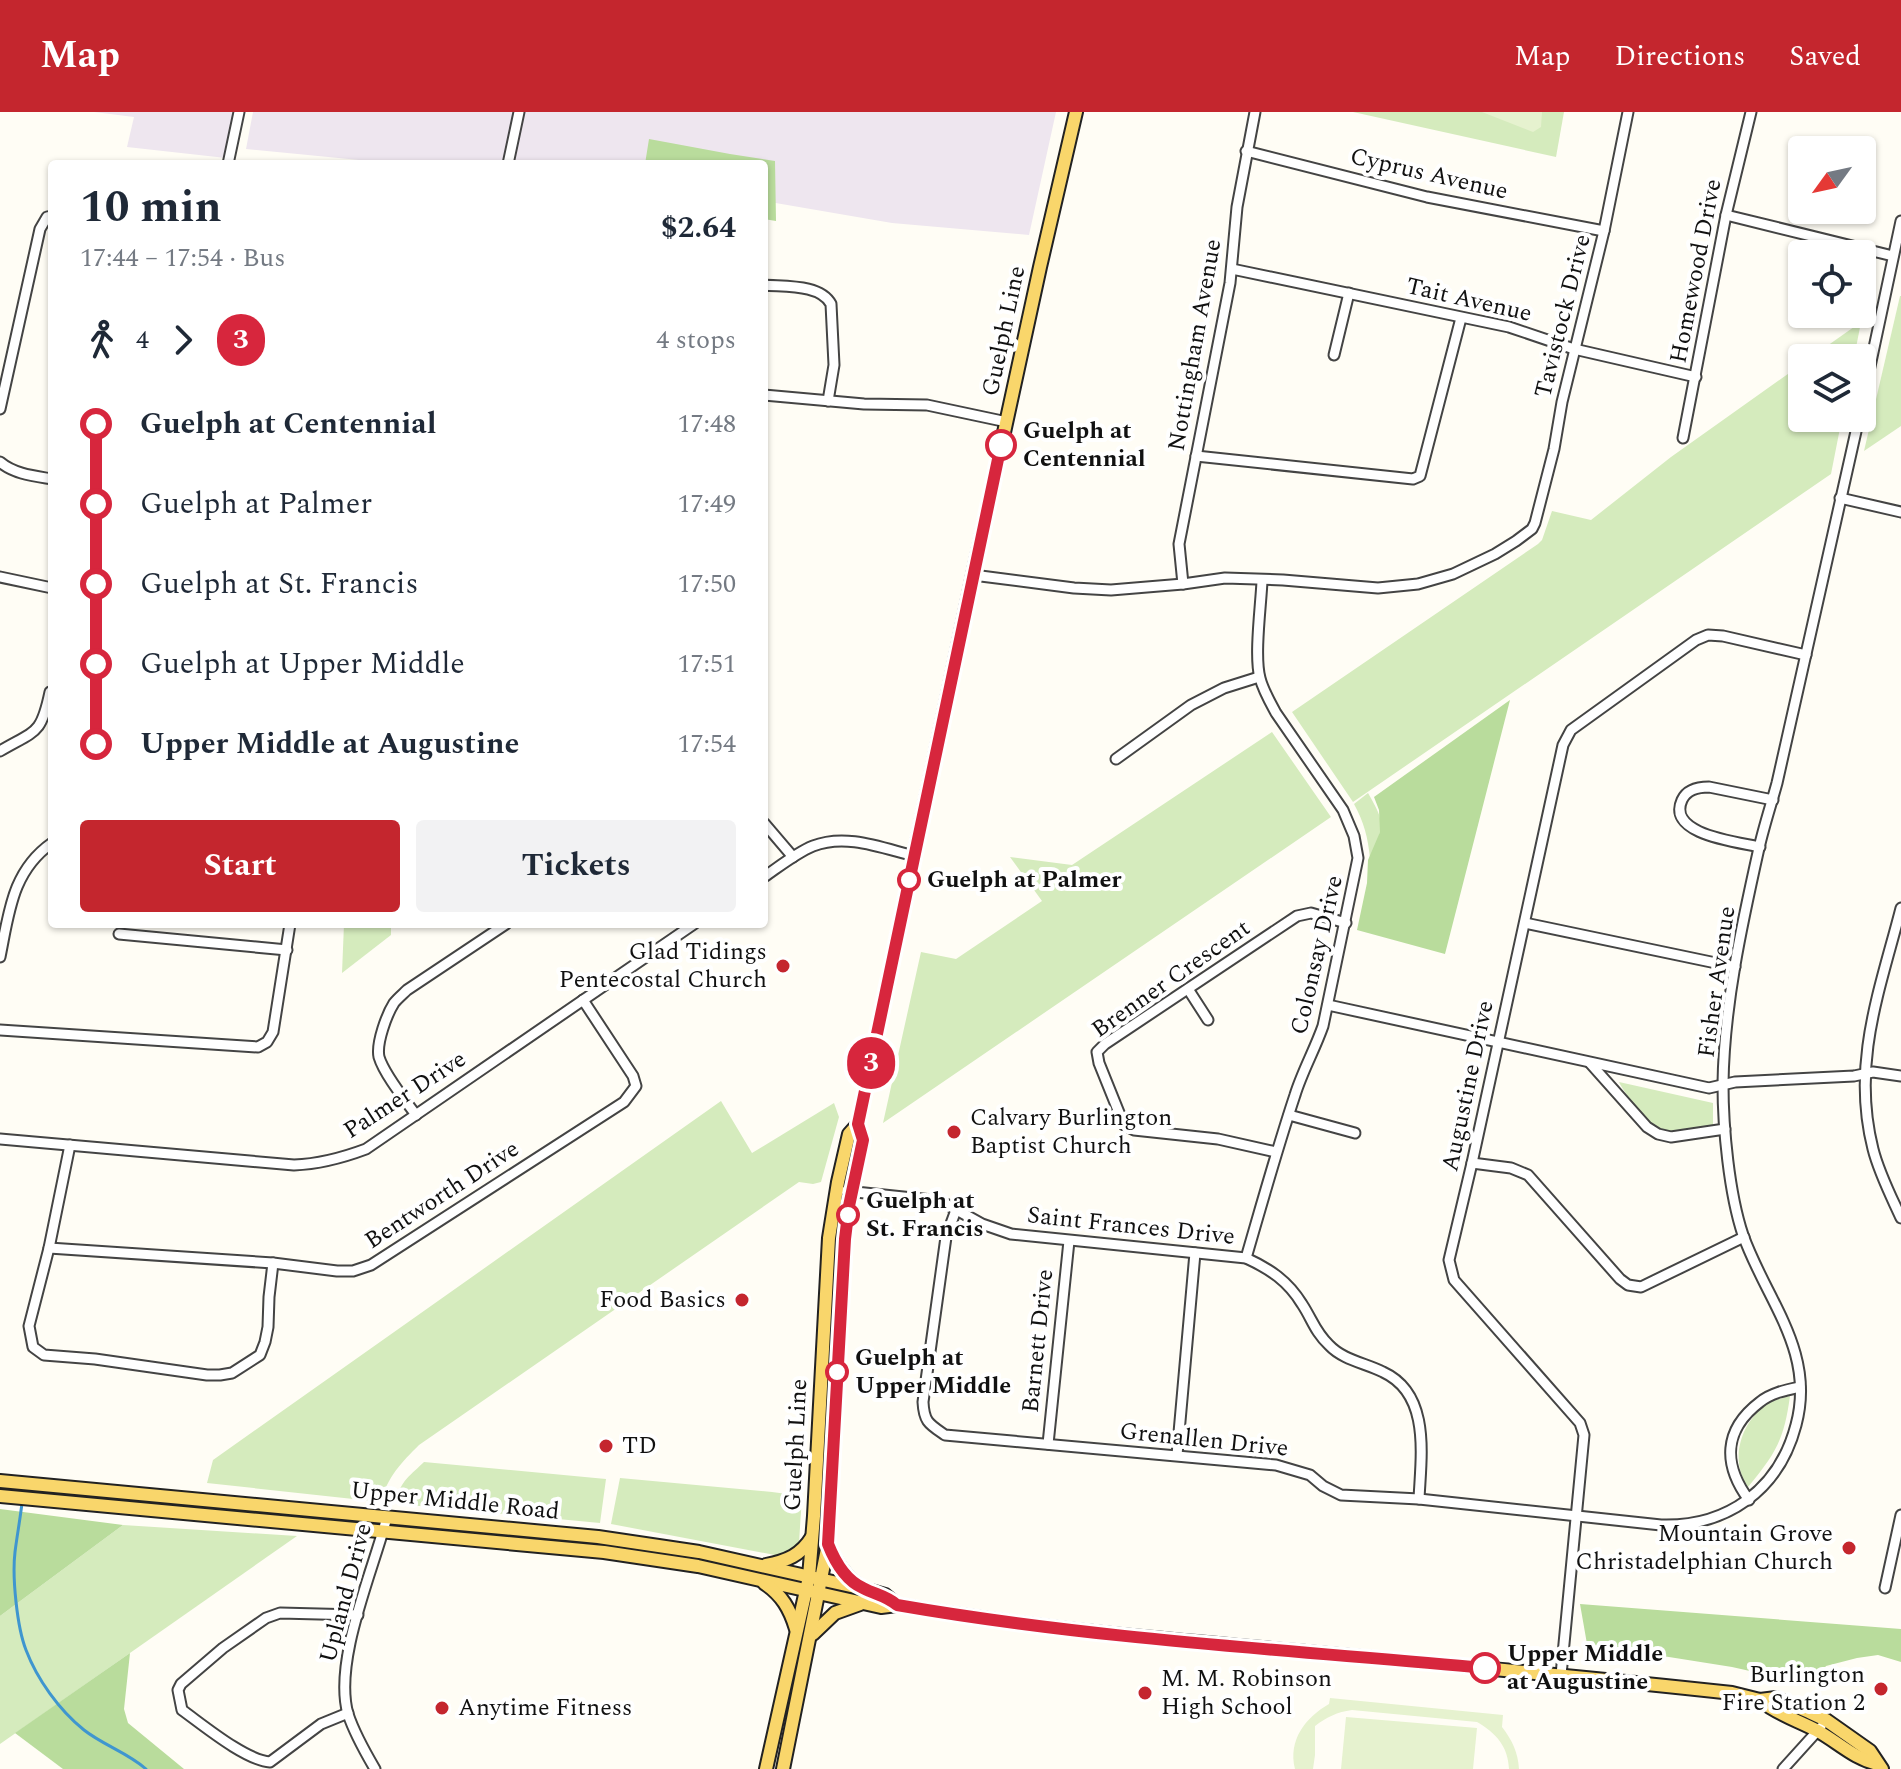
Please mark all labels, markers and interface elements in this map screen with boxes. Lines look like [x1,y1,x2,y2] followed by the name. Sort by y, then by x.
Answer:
[40,27,120,85] text: Map
[1514,35,1571,78] text: Map
[1615,35,1745,78] text: Directions
[1789,35,1861,78] text: Saved
[1788,136,1876,224] north arrow
[1788,136,1876,432] map controls
[1346,138,1512,210] street label: Cyprus Avenue
[80,174,222,241] text: 10 min
[1660,176,1732,366] street label: Homewood Drive
[661,205,736,251] text: $2.64
[1525,230,1601,402] street label: Tavistock Drive
[1159,236,1231,454] street label: Nottingham Avenue
[80,238,285,278] text: 17:44 – 17:54 · Bus
[1788,240,1876,328] button: locate
[973,262,1035,400] street label: Guelph Line
[1402,268,1536,332] street label: Tait Avenue
[80,318,124,362] icon: walk
[161,318,205,362] icon: forward
[233,318,249,361] text: 3
[136,320,149,360] text: 4
[656,320,736,360] text: 4 stops
[1788,344,1876,432] button: layers
[140,401,437,447] text: Guelph at Centennial
[677,404,736,444] text: 17:48
[1023,413,1146,477] place label: Guelph at Centennial
[986,430,1016,460] marker: Guelph at Centennial
[140,481,372,527] text: Guelph at Palmer
[677,484,736,524] text: 17:49
[140,561,418,607] text: Guelph at St. Francis
[677,564,736,604] text: 17:50
[140,641,465,687] text: Guelph at Upper Middle
[677,644,736,684] text: 17:51
[140,721,519,767] text: Upper Middle at Augustine
[677,724,736,764] text: 17:54
[80,820,400,912] button: Start
[416,820,736,912] button: Tickets
[927,862,1122,898] place label: Guelph at Palmer
[898,869,920,891] marker: Guelph at Palmer
[1281,872,1353,1038] street label: Colonsay Drive
[1689,904,1745,1060] street label: Fisher Avenue
[1084,911,1258,1047] street label: Brenner Crescent
[559,934,767,998] place label: Glad Tidings Pentecostal Church
[774,957,792,975] marker: Glad Tidings Pentecostal Church
[1432,997,1504,1175] street label: Augustine Drive
[845,1037,897,1089] line badge: 3
[863,1041,879,1084] text: 3
[336,1042,474,1148] street label: Palmer Drive
[970,1100,1172,1164] place label: Calvary Burlington Baptist Church
[945,1123,963,1141] marker: Calvary Burlington Baptist Church
[358,1131,526,1259] street label: Bentworth Drive
[866,1183,984,1247] place label: Guelph at St. Francis
[1025,1197,1237,1255] street label: Saint Frances Drive
[837,1204,859,1226] marker: Guelph at St. Francis
[1013,1267,1063,1415] street label: Barnett Drive
[599,1282,726,1318] place label: Food Basics
[733,1291,751,1309] marker: Food Basics
[855,1340,1011,1404] place label: Guelph at Upper Middle
[826,1361,848,1383] marker: Guelph at Upper Middle
[775,1378,817,1512] street label: Guelph Line
[1118,1413,1290,1467] street label: Grenallen Drive
[622,1428,657,1464] place label: TD
[597,1437,615,1455] marker: TD
[349,1472,561,1530] street label: Upper Middle Road
[1576,1516,1833,1580] place label: Mountain Grove Christadelphian Church
[310,1519,382,1667] street label: Upland Drive
[1840,1539,1858,1557] marker: Mountain Grove Christadelphian Church
[1507,1636,1663,1700] place label: Upper Middle at Augustine
[1470,1653,1500,1683] marker: Upper Middle at Augustine
[1722,1657,1865,1721] place label: Burlington Fire Station 2
[1161,1661,1332,1725] place label: M. M. Robinson High School
[1872,1680,1890,1698] marker: Burlington Fire Station 2
[1136,1684,1154,1702] marker: M. M. Robinson High School
[458,1690,632,1726] place label: Anytime Fitness
[433,1699,451,1717] marker: Anytime Fitness

